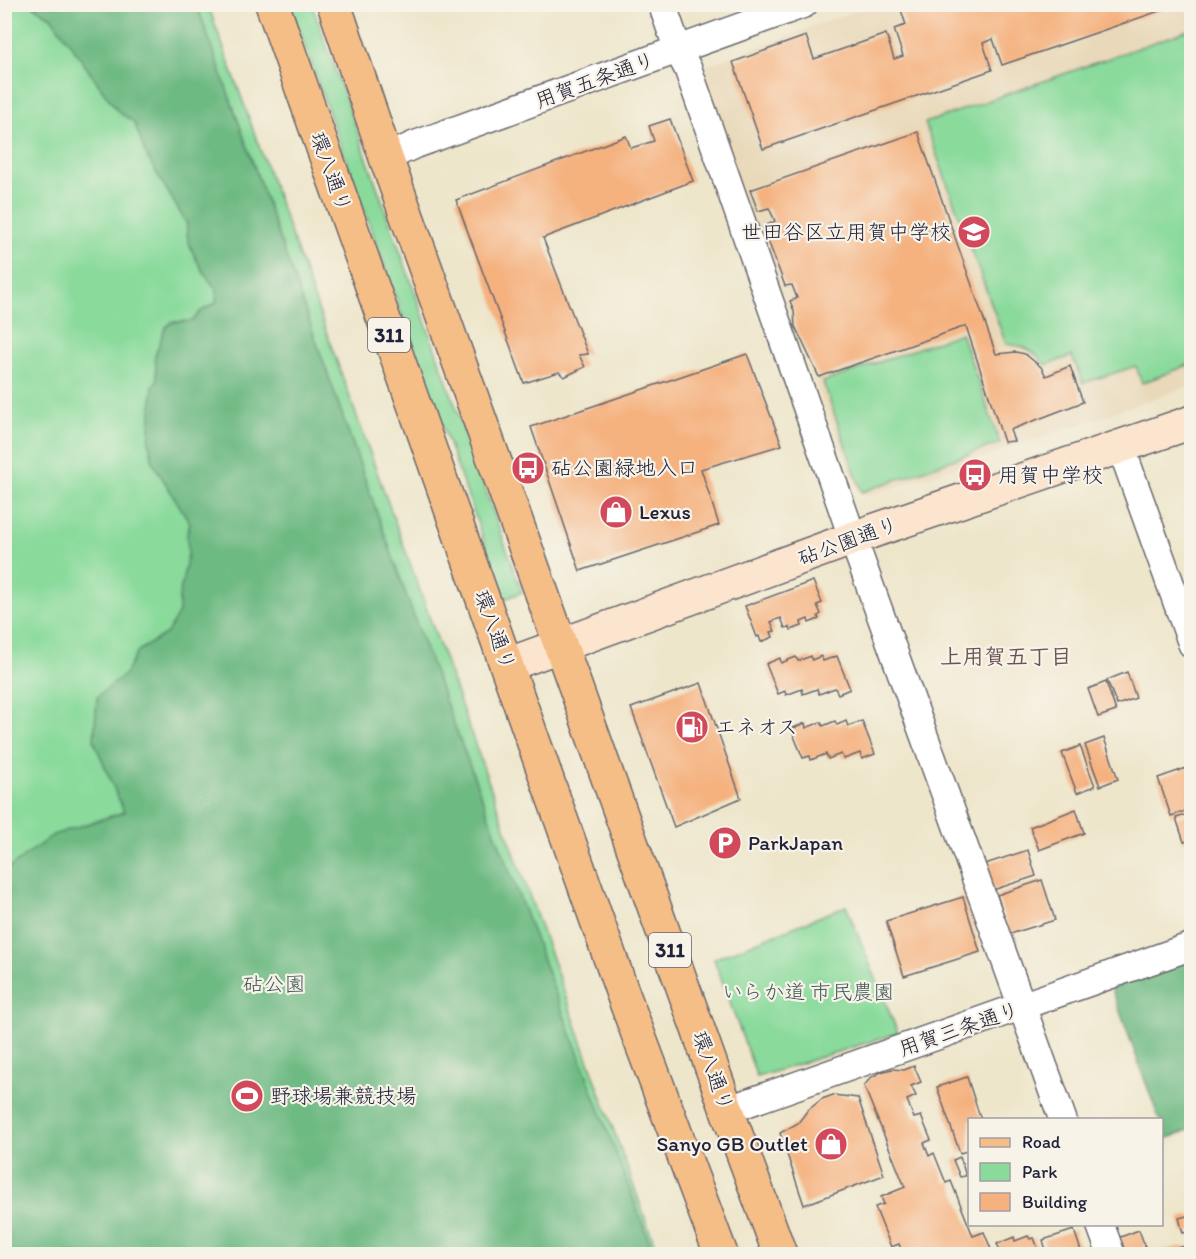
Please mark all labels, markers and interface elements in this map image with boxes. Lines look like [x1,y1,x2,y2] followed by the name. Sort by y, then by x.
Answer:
[531,46,658,113] street label: 用賀五条通り
[305,128,358,216] street label: 環八通り
[956,214,992,250] school or university icon: 世田谷区立用賀中学校
[741,219,951,244] place label: 世田谷区立用賀中学校
[368,318,410,352] road number: 311
[510,450,546,486] bus stop icon: 砧公園緑地入口
[551,455,698,480] place label: 砧公園緑地入口
[957,457,993,493] bus stop icon: 用賀中学校
[998,462,1103,487] place label: 用賀中学校
[598,494,634,530] shop icon: Lexus
[639,499,691,524] place label: Lexus
[794,511,901,570] street label: 砧公園通り
[469,586,522,674] street label: 環八通り
[940,643,1072,670] district label: 上用賀五丁目
[674,709,710,745] fuel station icon: エネオス
[715,714,798,739] place label: エネオス
[707,825,743,861] parking icon: ParkJapan
[748,830,843,855] place label: ParkJapan
[649,933,691,967] road number: 311
[243,971,306,996] park label: 砧公園
[722,979,894,1004] park label: いらか道 市民農園
[895,996,1022,1061] street label: 用賀三条通り
[687,1027,740,1115] street label: 環八通り
[229,1078,265,1114] sports icon: 野球場兼競技場
[270,1083,417,1108] place label: 野球場兼競技場
[968,1118,1163,1226] legend
[813,1126,849,1162] shop icon: Sanyo GB Outlet
[657,1131,808,1156] place label: Sanyo GB Outlet
[1022,1131,1061,1153] text: Road
[1022,1161,1057,1183] text: Park
[1022,1191,1088,1213] text: Building

